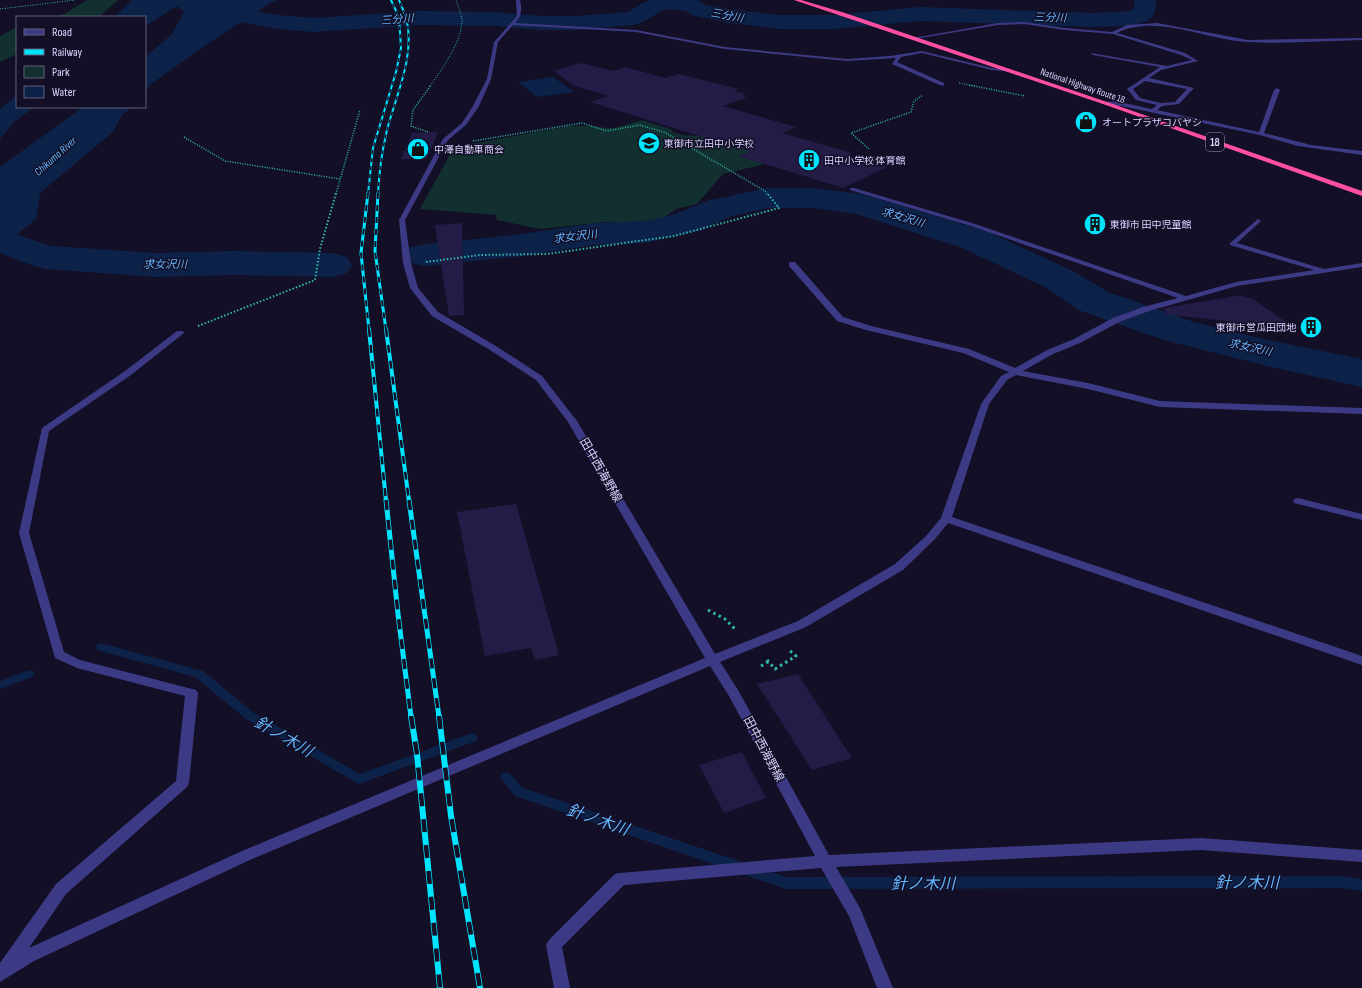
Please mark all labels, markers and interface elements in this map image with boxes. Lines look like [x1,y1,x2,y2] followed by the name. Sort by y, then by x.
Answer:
[710,6,745,25] water label: 三分川
[1033,10,1068,25] water label: 三分川
[380,12,415,27] water label: 三分川
[16,16,146,108] legend
[52,25,72,40] text: Road
[52,45,83,60] text: Railway
[52,65,70,80] text: Park
[1039,66,1127,106] street label: National Highway Route 18
[52,85,76,100] text: Water
[1073,109,1099,135] shop icon: オートプラザコバヤシ
[1102,117,1202,129] place label: オートプラザコバヤシ
[636,130,662,156] school or university icon: 東御市立田中小学校
[1206,133,1224,151] road number: 18
[32,134,80,179] water label: Chikuma River
[405,136,431,162] shop icon: 中澤自動車商会
[664,138,754,150] place label: 東御市立田中小学校
[434,144,504,156] place label: 中澤自動車商会
[796,147,822,173] building icon: 田中小学校 体育館
[824,155,906,167] place label: 田中小学校 体育館
[880,205,927,230] water label: 求女沢川
[1082,211,1108,237] building icon: 東御市 田中児童館
[1110,219,1192,231] place label: 東御市 田中児童館
[552,227,599,246] water label: 求女沢川
[143,258,188,271] water label: 求女沢川
[1298,314,1324,340] building icon: 東御市営瓜田団地
[1216,322,1297,334] place label: 東御市営瓜田団地
[1227,336,1274,359] water label: 求女沢川
[576,435,625,505] street label: 田中西海野線
[251,713,317,763] water label: 針ノ木川
[740,714,787,785] street label: 田中西海野線
[564,801,633,840] water label: 針ノ木川
[1215,874,1281,893] water label: 針ノ木川
[891,875,957,894] water label: 針ノ木川

